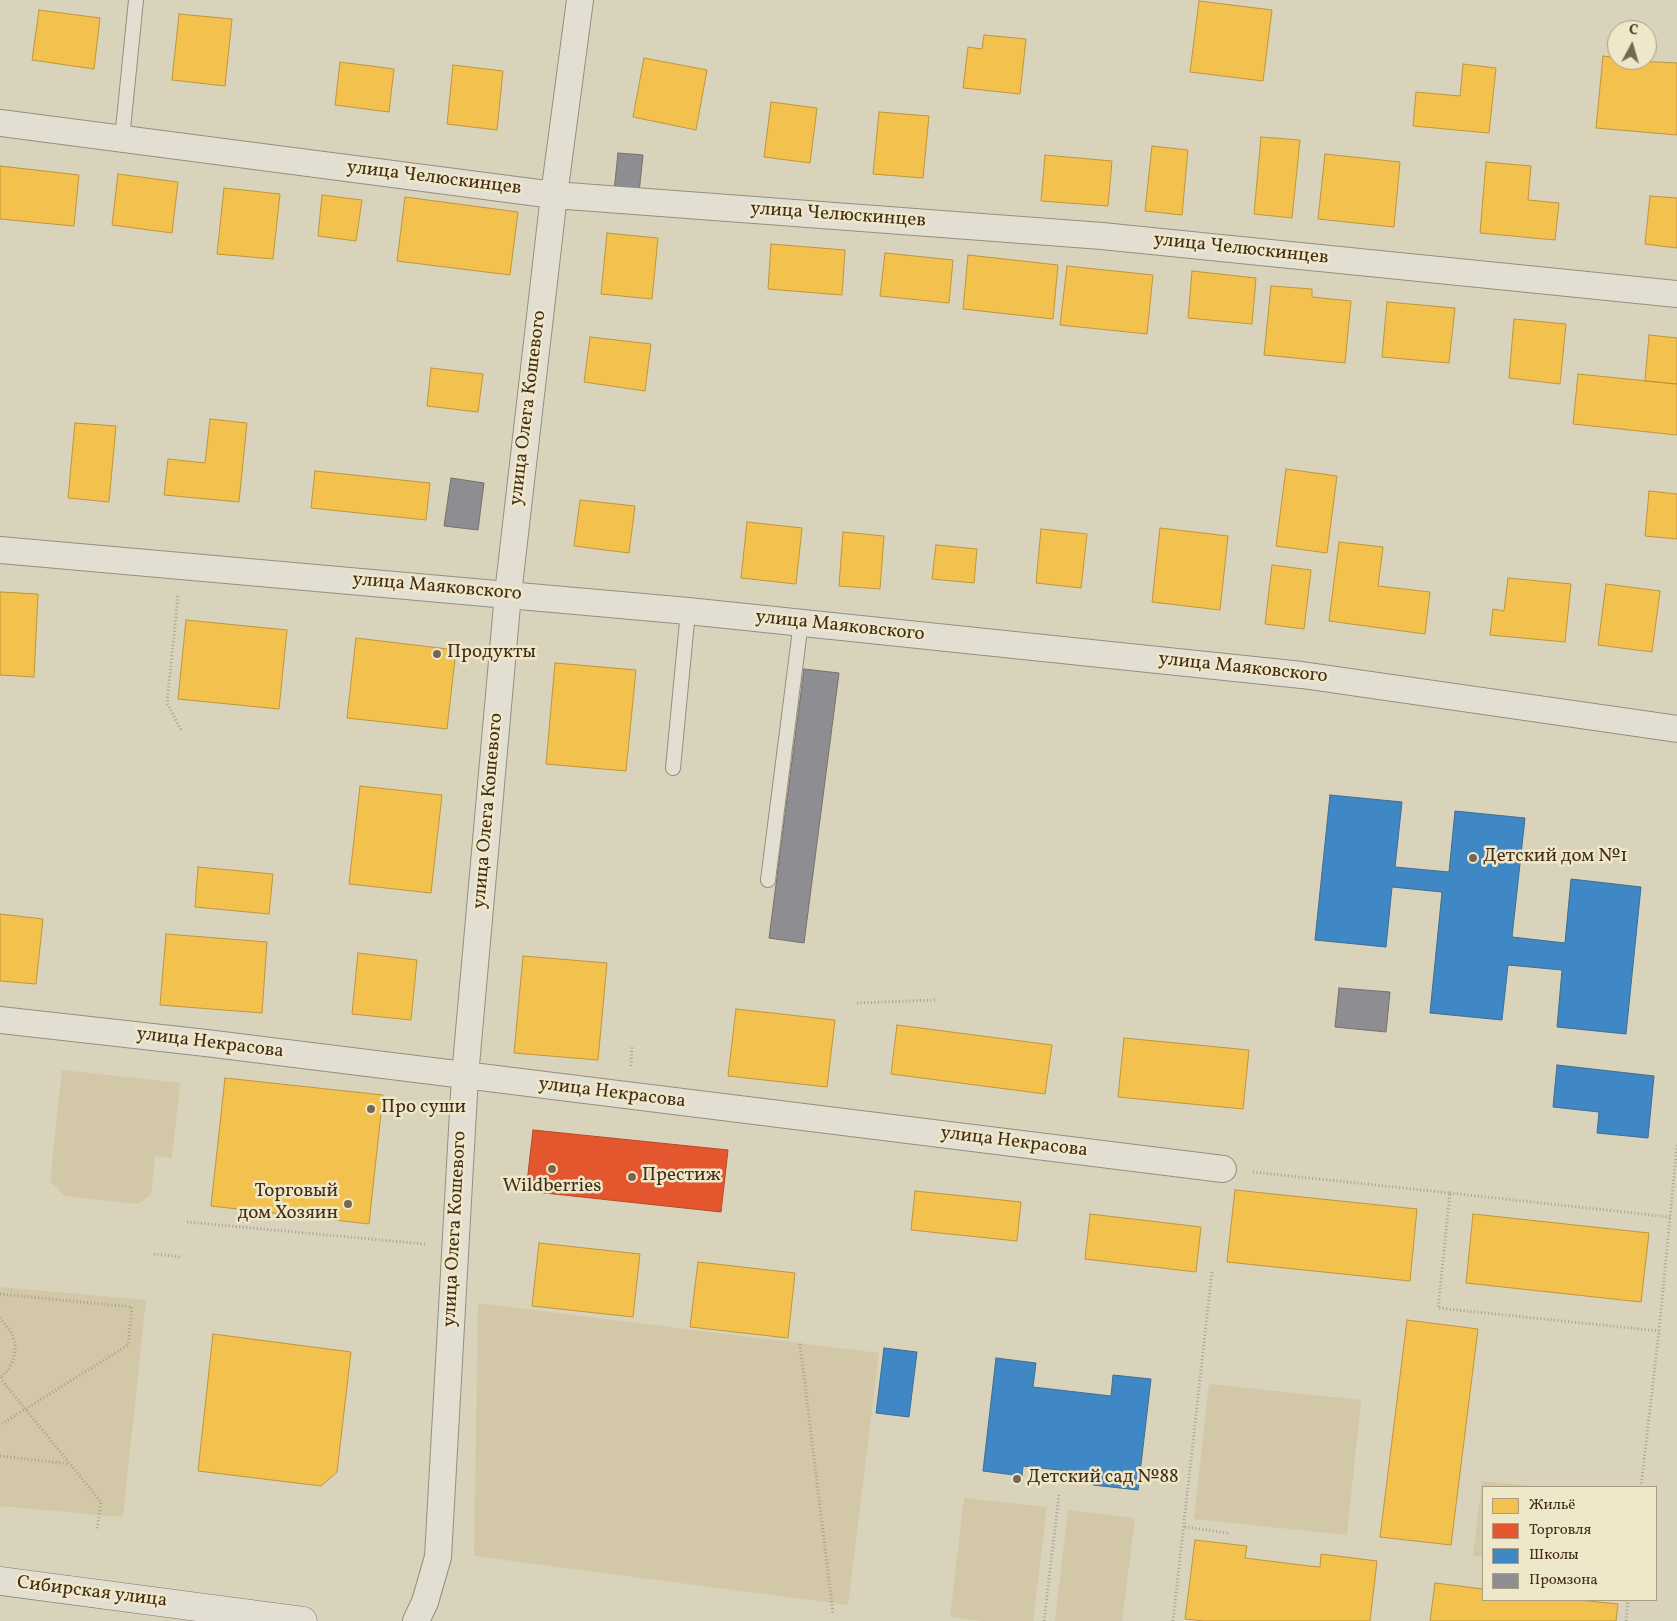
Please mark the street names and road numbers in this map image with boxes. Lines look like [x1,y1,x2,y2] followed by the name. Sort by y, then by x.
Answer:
[345,157,523,201] street label: улица Челюскинцев
[749,198,927,234] street label: улица Челюскинцев
[1152,229,1330,271] street label: улица Челюскинцев
[506,309,552,507] street label: улица Олега Кошевого
[351,569,523,607] street label: улица Маяковского
[754,607,926,647] street label: улица Маяковского
[1157,649,1329,689] street label: улица Маяковского
[469,712,509,910] street label: улица Олега Кошевого
[135,1024,285,1064] street label: улица Некрасова
[537,1074,687,1114] street label: улица Некрасова
[939,1123,1089,1163] street label: улица Некрасова
[439,1130,473,1328] street label: улица Олега Кошевого
[16,1572,168,1614] street label: Сибирская улица

